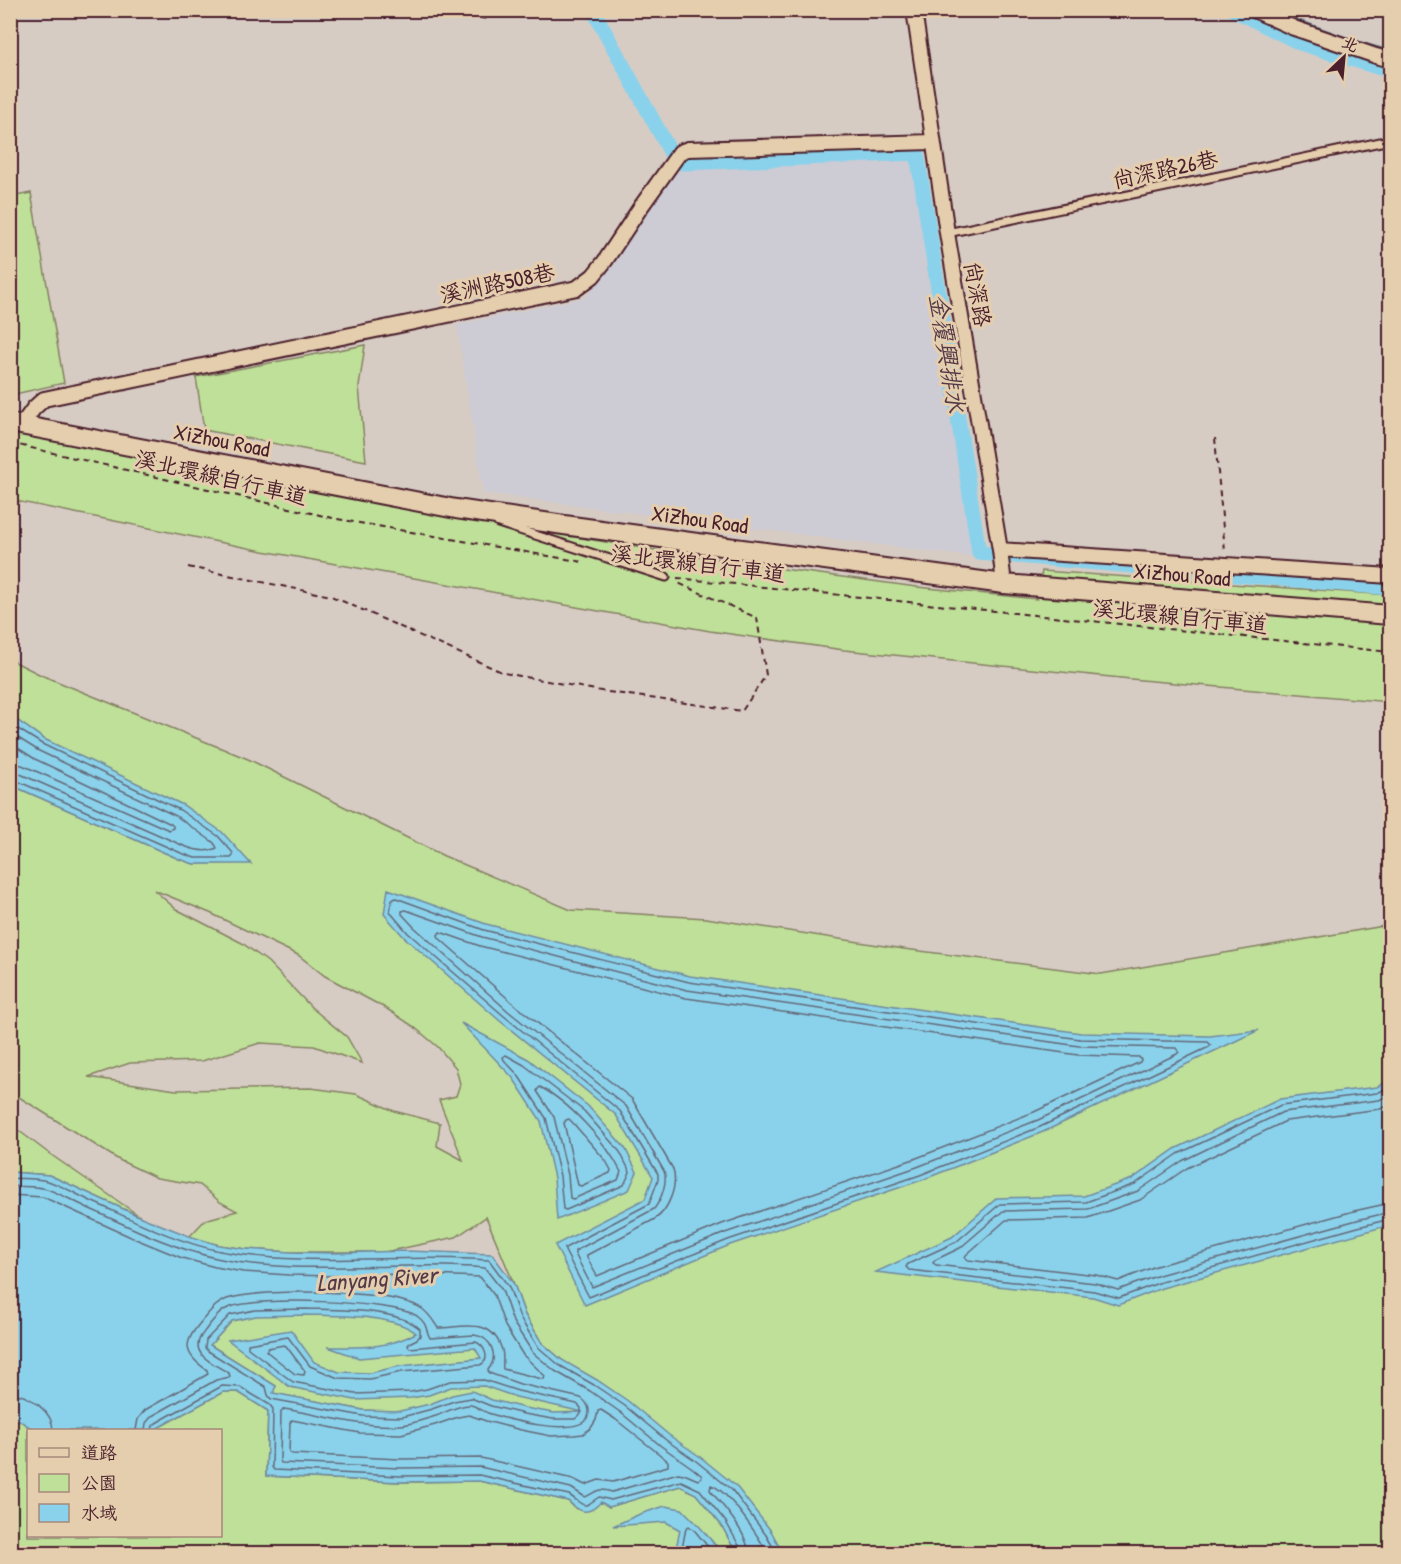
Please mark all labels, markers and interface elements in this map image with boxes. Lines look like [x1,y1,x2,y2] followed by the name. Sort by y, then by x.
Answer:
[1314,27,1374,87] north arrow
[1339,30,1363,57] text: 北
[1110,143,1220,195] street label: 尚深路26巷
[437,256,557,310] street label: 溪洲路508巷
[957,259,999,329] street label: 尚深路
[923,291,973,416] water label: 金覆興排水
[171,416,273,464] street label: XiZhou Road
[132,443,310,511] street label: 溪北環線自行車道
[650,497,751,541] street label: XiZhou Road
[609,537,787,589] street label: 溪北環線自行車道
[1132,555,1232,593] street label: XiZhou Road
[1091,592,1269,640] street label: 溪北環線自行車道
[316,1258,441,1299] water label: Lanyang River
[27,1429,222,1537] legend
[81,1440,117,1465] text: 道路
[81,1470,117,1495] text: 公園
[81,1500,117,1525] text: 水域

